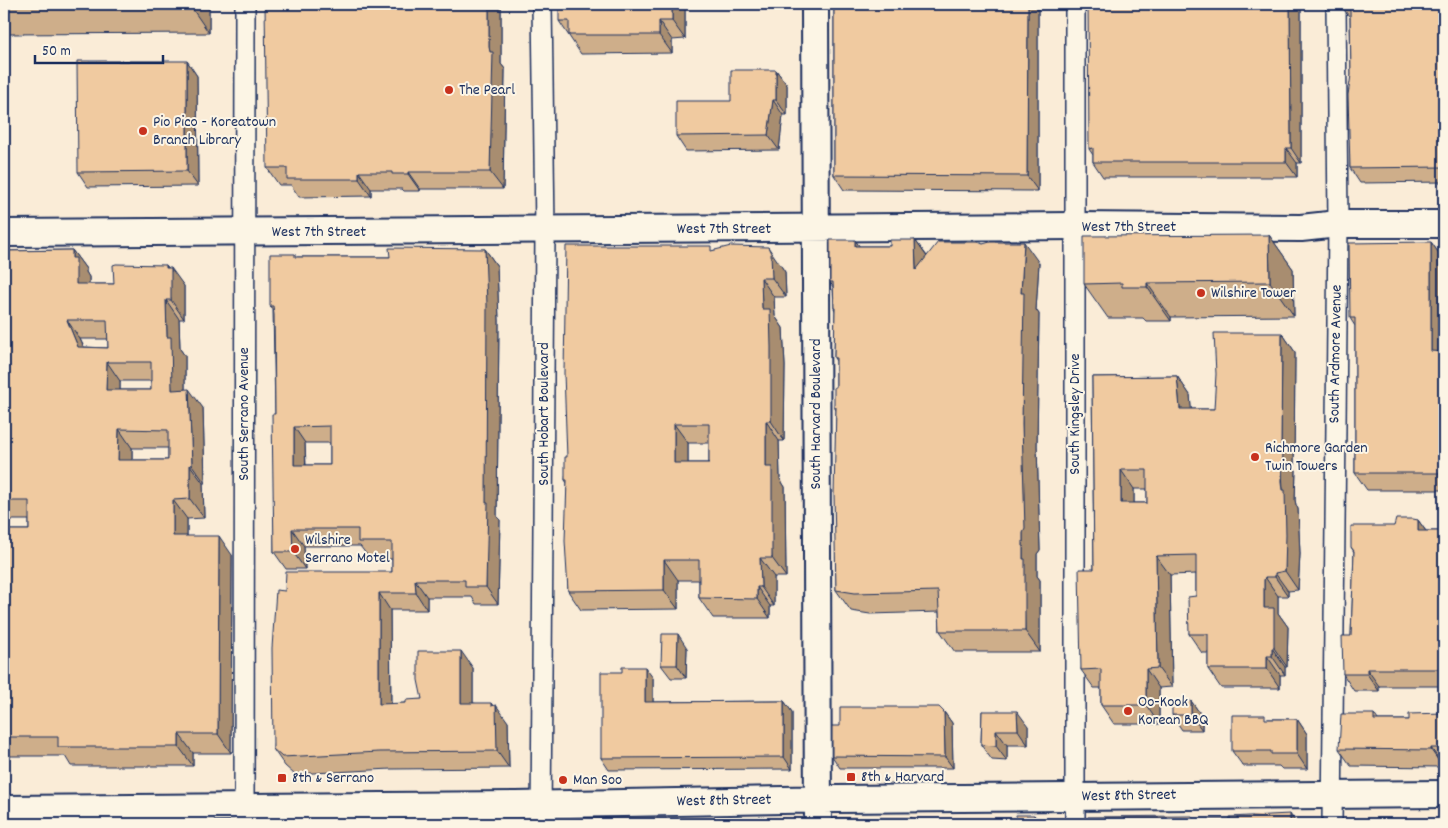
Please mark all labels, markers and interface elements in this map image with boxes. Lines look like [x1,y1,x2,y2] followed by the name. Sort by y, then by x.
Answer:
[35,32,162,64] scale bar
[42,41,71,63] text: 50 m
[459,79,515,102] place label: The Pearl
[443,84,455,96] marker: The Pearl
[153,111,276,152] place label: Pio Pico - Koreatown Branch Library
[137,125,149,137] marker: Pio Pico - Koreatown Branch Library
[1082,216,1176,239] street label: West 7th Street
[677,218,771,241] street label: West 7th Street
[272,221,366,244] street label: West 7th Street
[1211,282,1296,305] place label: Wilshire Tower
[1323,284,1349,424] street label: South Ardmore Avenue
[1195,287,1207,299] marker: Wilshire Tower
[805,339,828,489] street label: South Harvard Boulevard
[533,342,556,486] street label: South Hobart Boulevard
[233,347,256,481] street label: South Serrano Avenue
[1064,353,1087,475] street label: South Kingsley Drive
[1265,437,1368,478] place label: Richmore Garden Twin Towers
[1249,451,1261,463] marker: Richmore Garden Twin Towers
[305,529,390,570] place label: Wilshire Serrano Motel
[289,543,301,555] marker: Wilshire Serrano Motel
[1138,691,1209,732] place label: Oo-Kook Korean BBQ
[1122,705,1134,717] marker: Oo-Kook Korean BBQ
[861,766,944,789] place label: 8th & Harvard
[292,767,374,790] place label: 8th & Serrano
[573,769,622,792] place label: Man Soo
[845,771,857,783] marker: 8th & Harvard
[276,772,288,784] marker: 8th & Serrano
[557,774,569,786] marker: Man Soo
[1081,784,1177,808] street label: West 8th Street
[676,789,772,813] street label: West 8th Street

